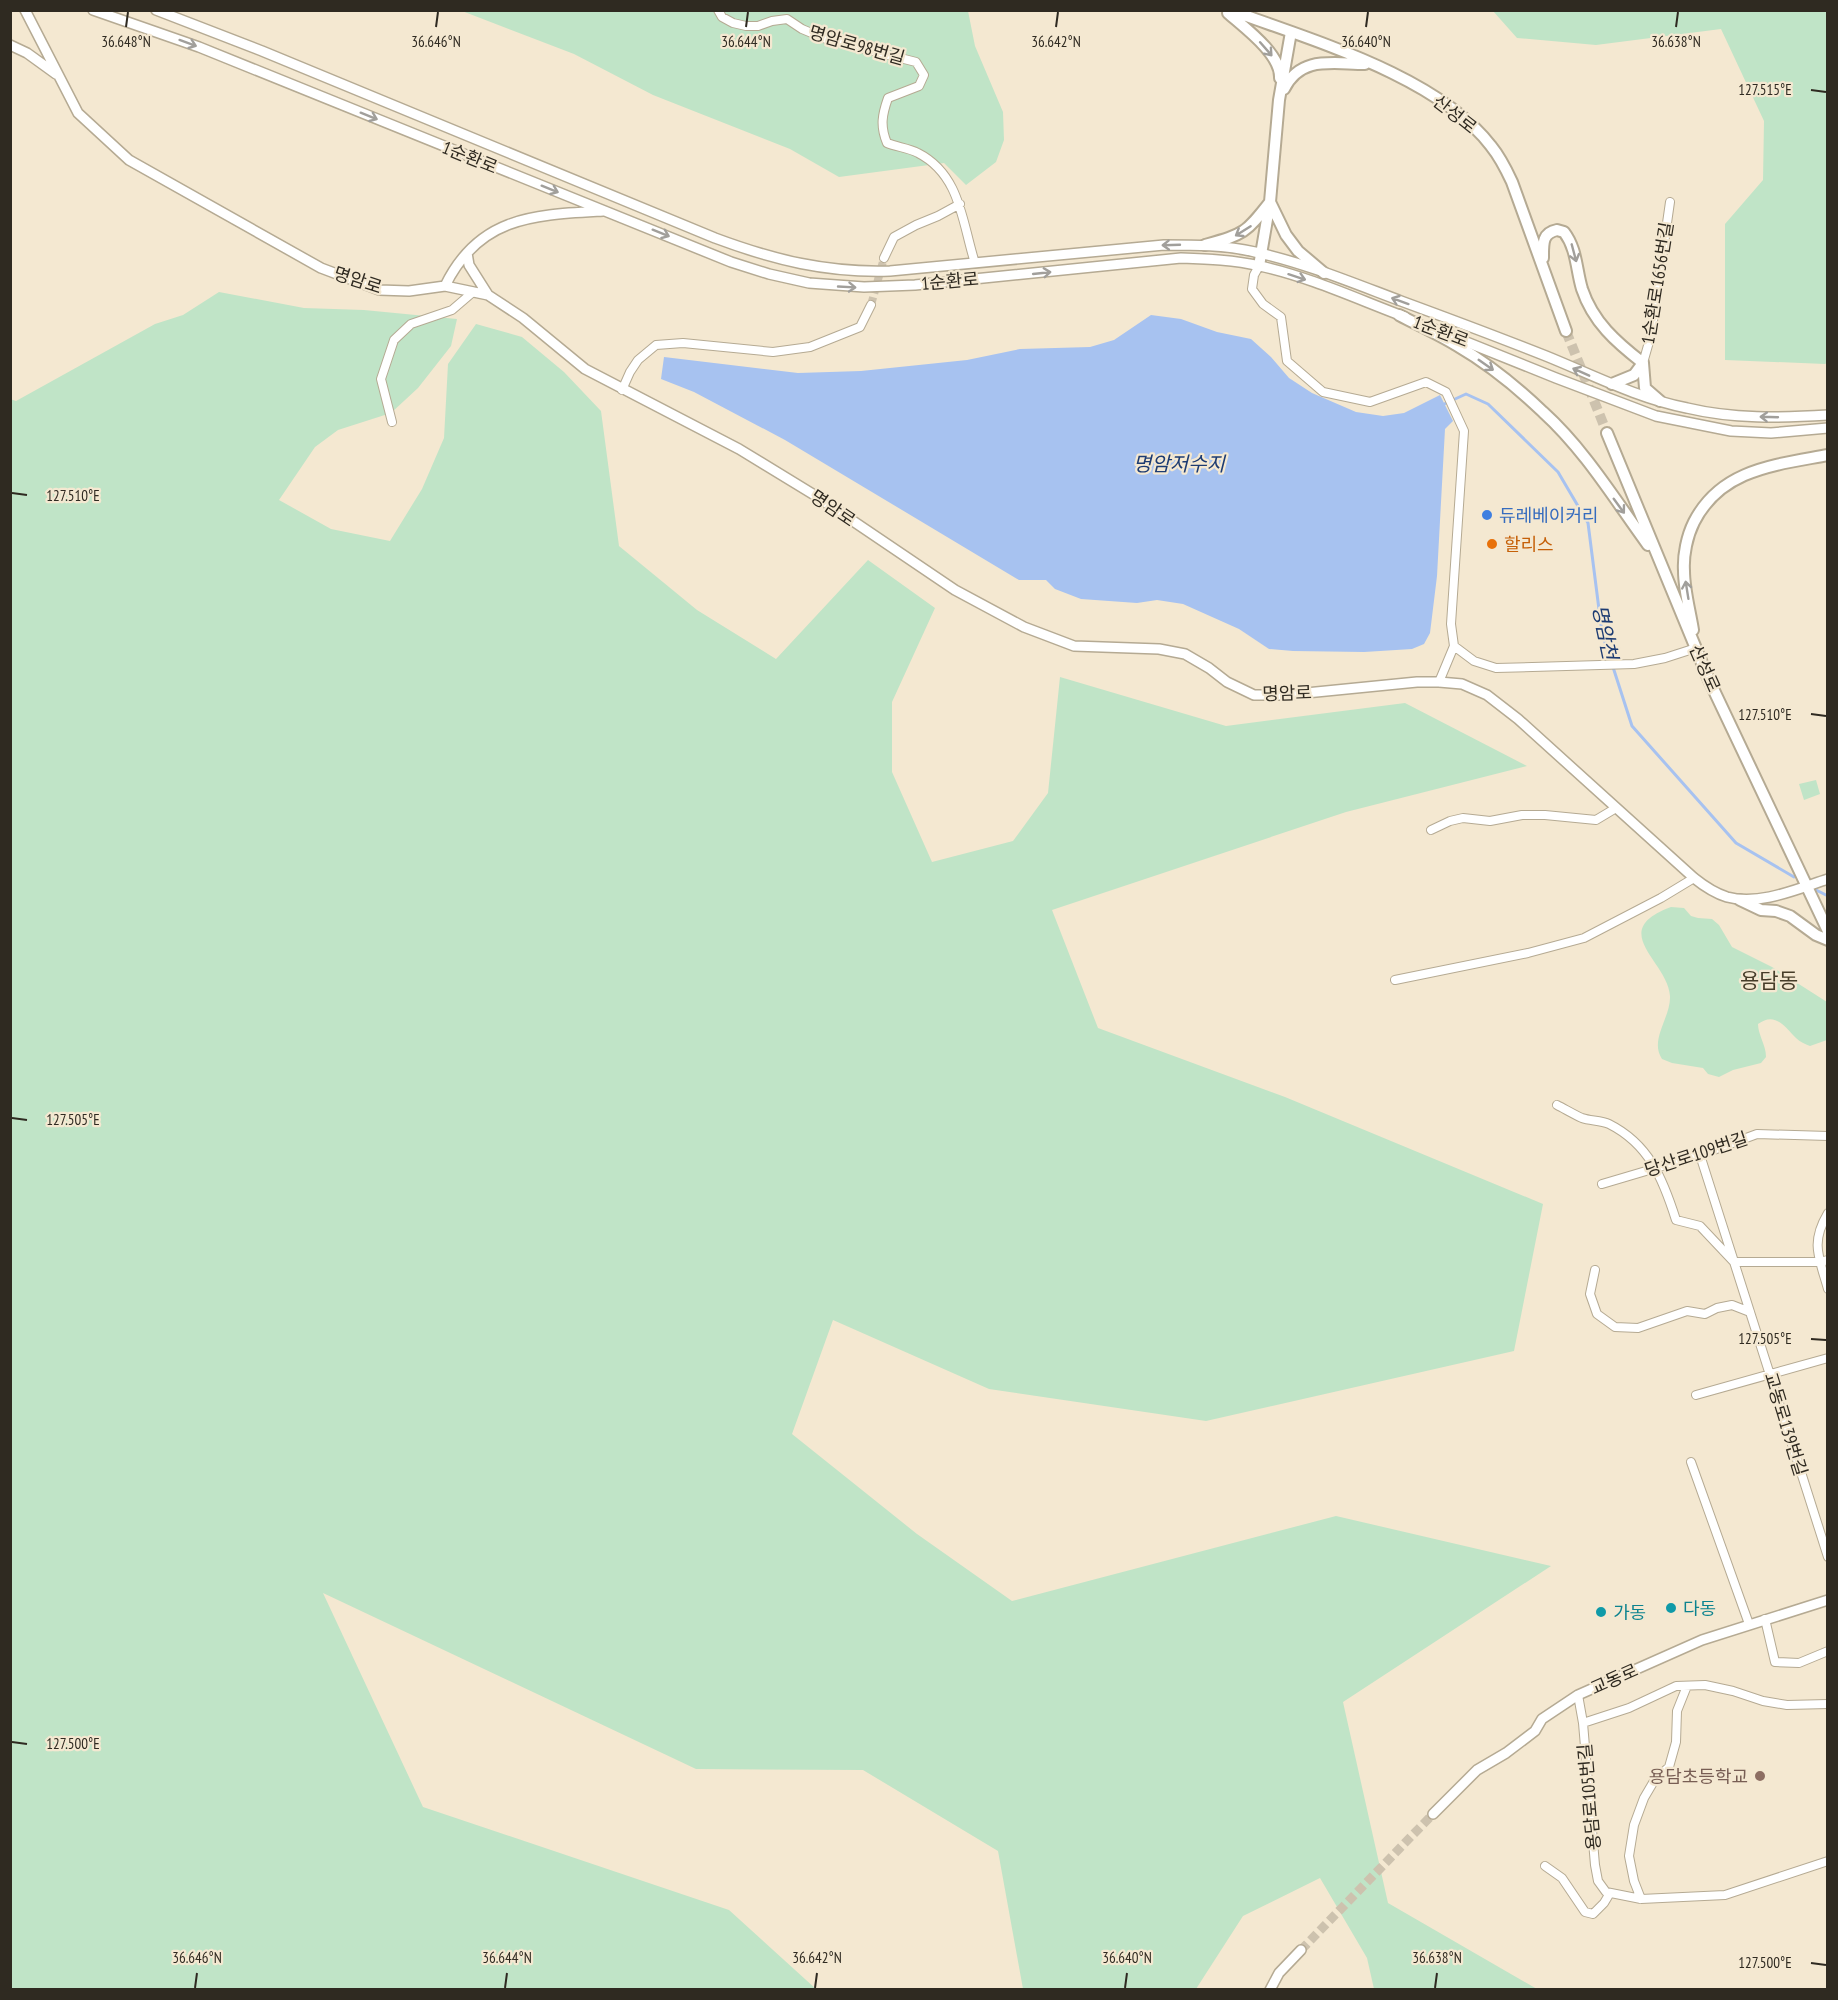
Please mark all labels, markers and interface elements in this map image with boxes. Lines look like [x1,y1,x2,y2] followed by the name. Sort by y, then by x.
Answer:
[806,20,908,70] street label: 명암로98번길
[101,32,151,51] text: 36.648°N
[411,32,461,51] text: 36.646°N
[721,32,771,51] text: 36.644°N
[1031,32,1081,51] text: 36.642°N
[1341,32,1391,51] text: 36.640°N
[1651,32,1701,51] text: 36.638°N
[178,39,197,50] one-way arrow
[1259,41,1273,56] one-way arrow
[1738,80,1792,99] text: 127.515°E
[1428,90,1482,138] street label: 산성로
[359,111,378,122] one-way arrow
[439,136,501,178] street label: 1순환로
[540,184,559,195] one-way arrow
[1636,220,1678,346] street label: 1순환로1656번길
[1234,225,1251,238] one-way arrow
[651,228,670,239] one-way arrow
[1162,240,1182,251] one-way arrow
[1569,243,1580,262] one-way arrow
[331,261,385,299] street label: 명암로
[920,267,980,295] street label: 1순환로
[1031,267,1051,278] one-way arrow
[1287,272,1306,283] one-way arrow
[837,281,857,292] one-way arrow
[1391,294,1409,305] one-way arrow
[1410,310,1472,352] street label: 1순환로
[1477,359,1494,371] one-way arrow
[1572,365,1590,376] one-way arrow
[1760,411,1780,423] one-way arrow
[1133,451,1227,477] water label: 명암저수지
[806,485,860,531] street label: 명암로
[46,486,100,505] text: 127.510°E
[1613,497,1625,513] one-way arrow
[1499,504,1598,527] place label: 듀레베이커리
[1480,508,1494,522] marker: 듀레베이커리
[1504,533,1554,556] place label: 할리스
[1485,537,1499,551] marker: 할리스
[1681,581,1692,601] one-way arrow
[1587,602,1624,664] water label: 명암천
[1684,641,1726,695] street label: 산성로
[1262,681,1312,705] street label: 명암로
[1738,705,1792,724] text: 127.510°E
[1740,967,1798,994] district label: 용담동
[46,1110,100,1129] text: 127.505°E
[1642,1127,1750,1181] street label: 당산로109번길
[1738,1329,1792,1348] text: 127.505°E
[1759,1369,1813,1479] street label: 교동로139번길
[1683,1597,1716,1620] place label: 다동
[1613,1601,1646,1624] place label: 가동
[1664,1601,1678,1615] marker: 다동
[1594,1605,1608,1619] marker: 가동
[1587,1658,1641,1700] street label: 교동로
[46,1734,100,1753] text: 127.500°E
[1573,1743,1605,1851] street label: 용담로105번길
[1649,1765,1748,1788] place label: 용담초등학교
[1753,1769,1767,1783] marker: 용담초등학교
[172,1948,222,1967] text: 36.646°N
[482,1948,532,1967] text: 36.644°N
[792,1948,842,1967] text: 36.642°N
[1102,1948,1152,1967] text: 36.640°N
[1412,1948,1462,1967] text: 36.638°N
[1738,1953,1792,1972] text: 127.500°E

